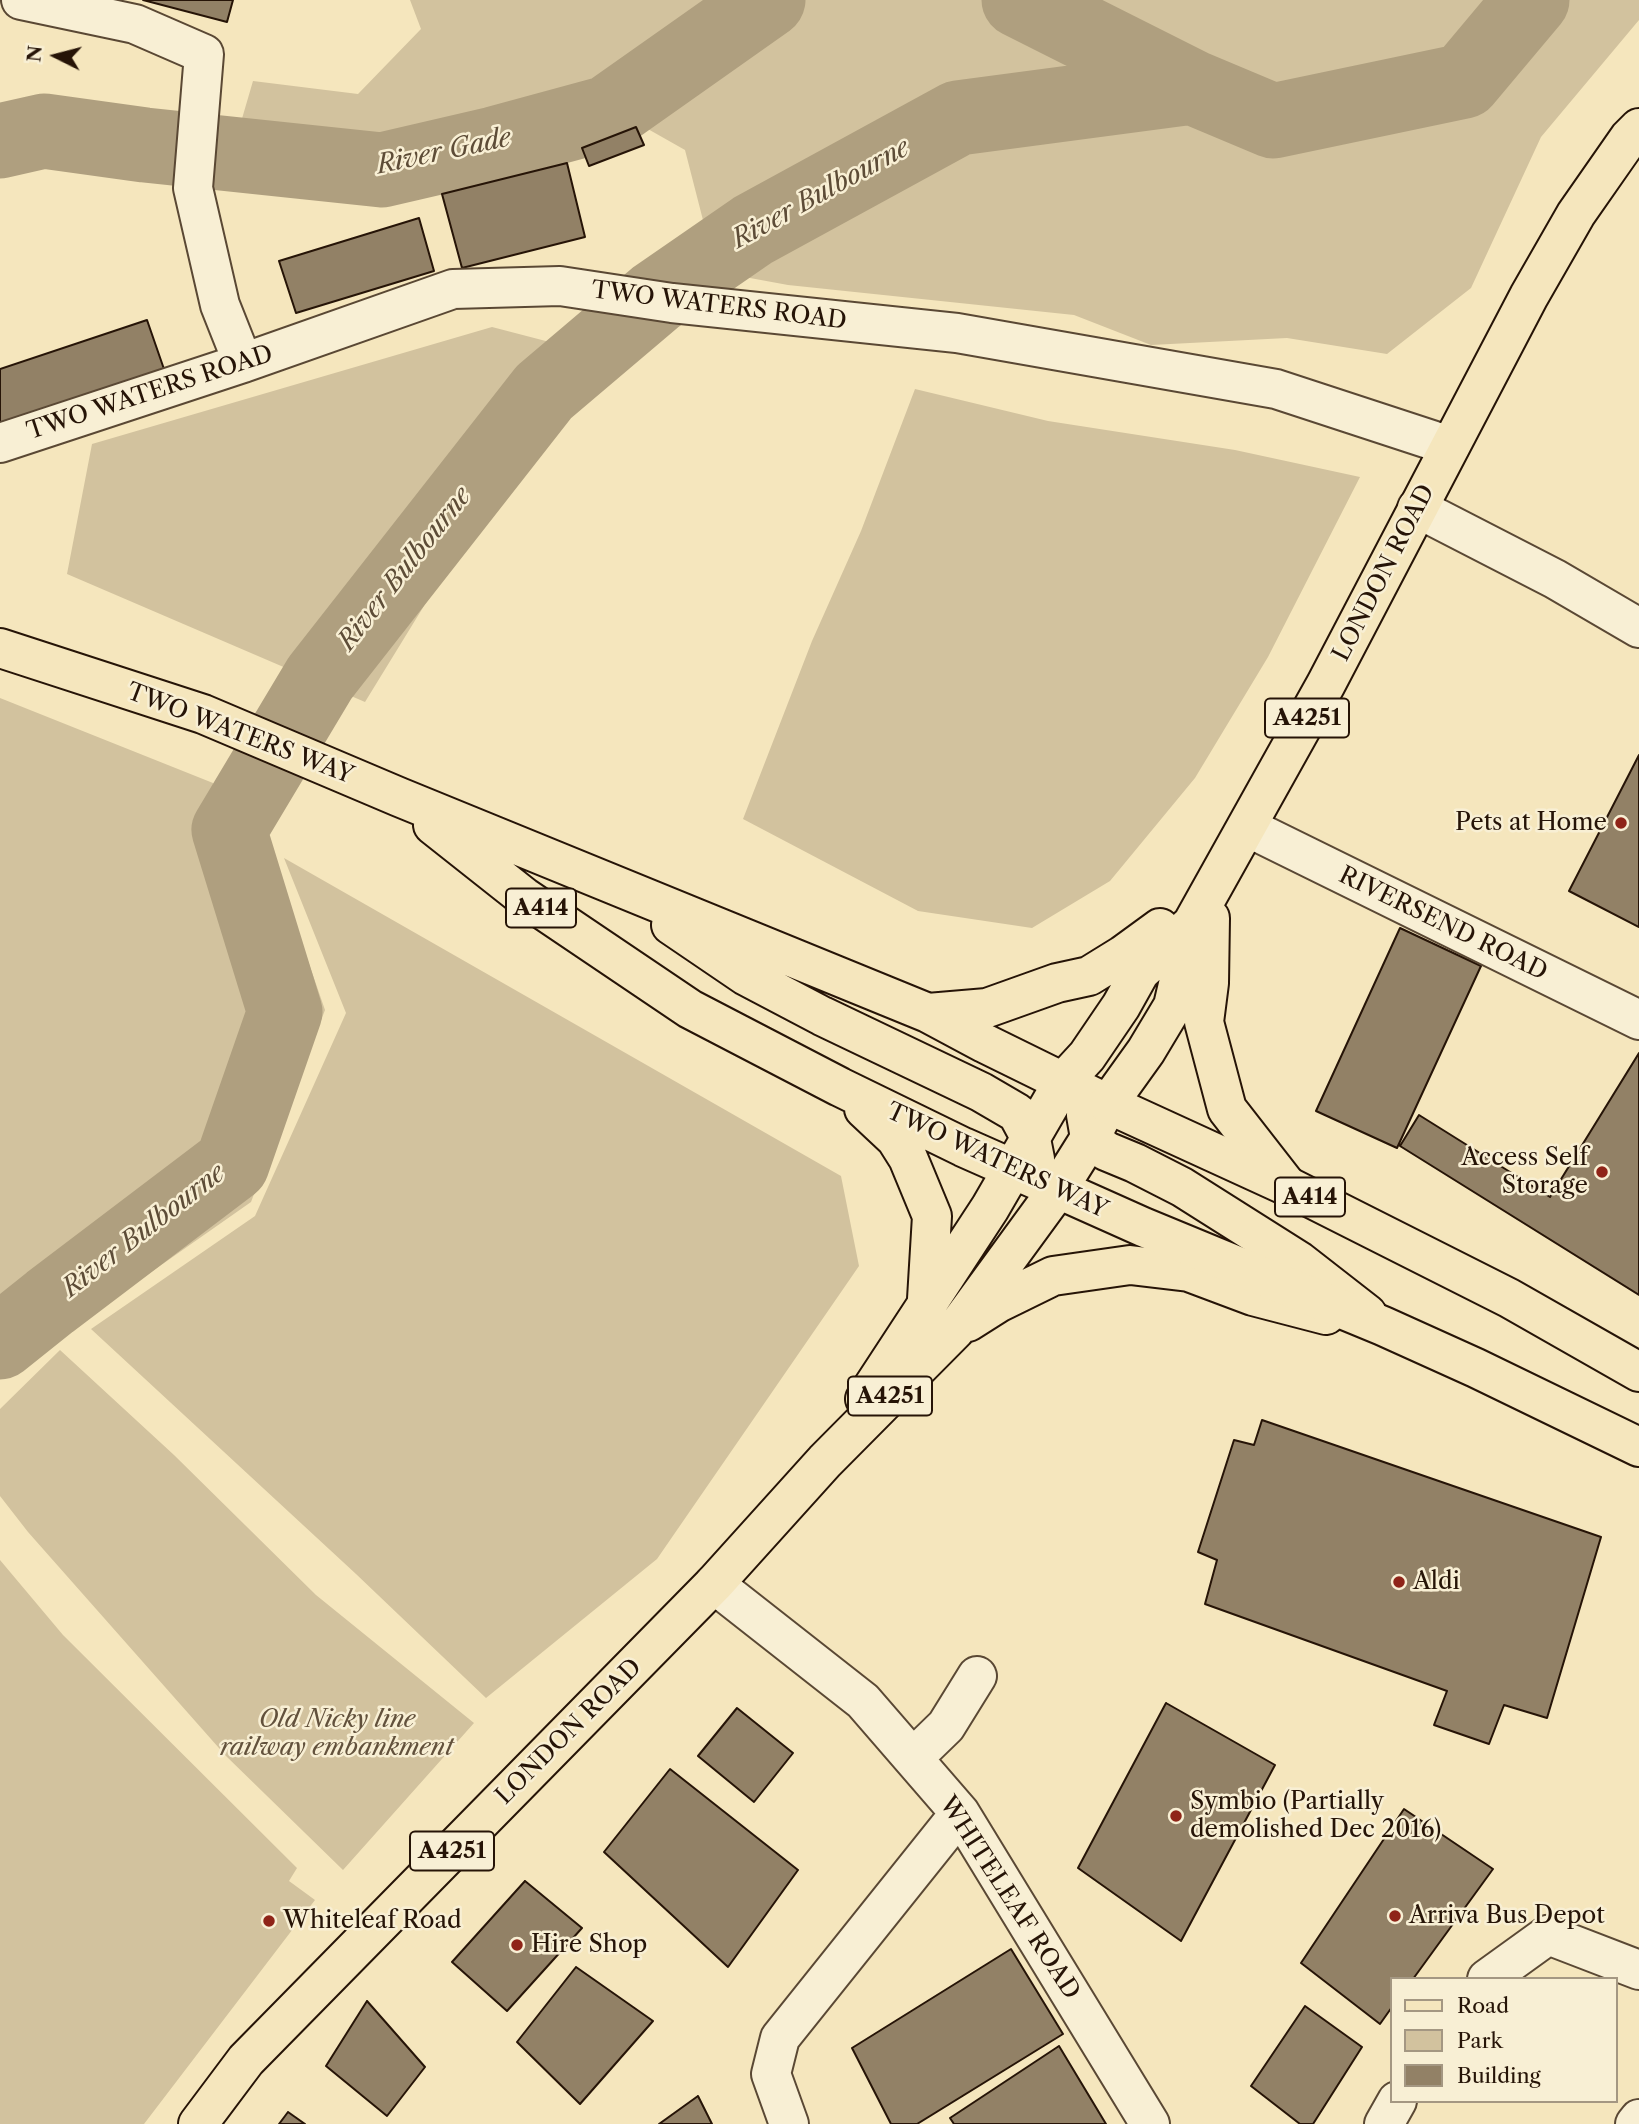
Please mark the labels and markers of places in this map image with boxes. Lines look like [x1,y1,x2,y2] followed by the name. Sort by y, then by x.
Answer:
[1455,809,1607,837] place label: Pets at Home
[1613,815,1629,831] marker: Pets at Home
[1461,1144,1588,1200] place label: Access Self Storage
[1594,1164,1610,1180] marker: Access Self Storage
[1413,1568,1460,1596] place label: Aldi
[1391,1574,1407,1590] marker: Aldi
[1190,1788,1441,1844] place label: Symbio (Partially demolished Dec 2016)
[1168,1808,1184,1824] marker: Symbio (Partially demolished Dec 2016)
[1409,1902,1605,1930] place label: Arriva Bus Depot
[283,1907,462,1935] place label: Whiteleaf Road
[1387,1908,1403,1924] marker: Arriva Bus Depot
[261,1913,277,1929] marker: Whiteleaf Road
[531,1931,647,1959] place label: Hire Shop
[509,1937,525,1953] marker: Hire Shop

